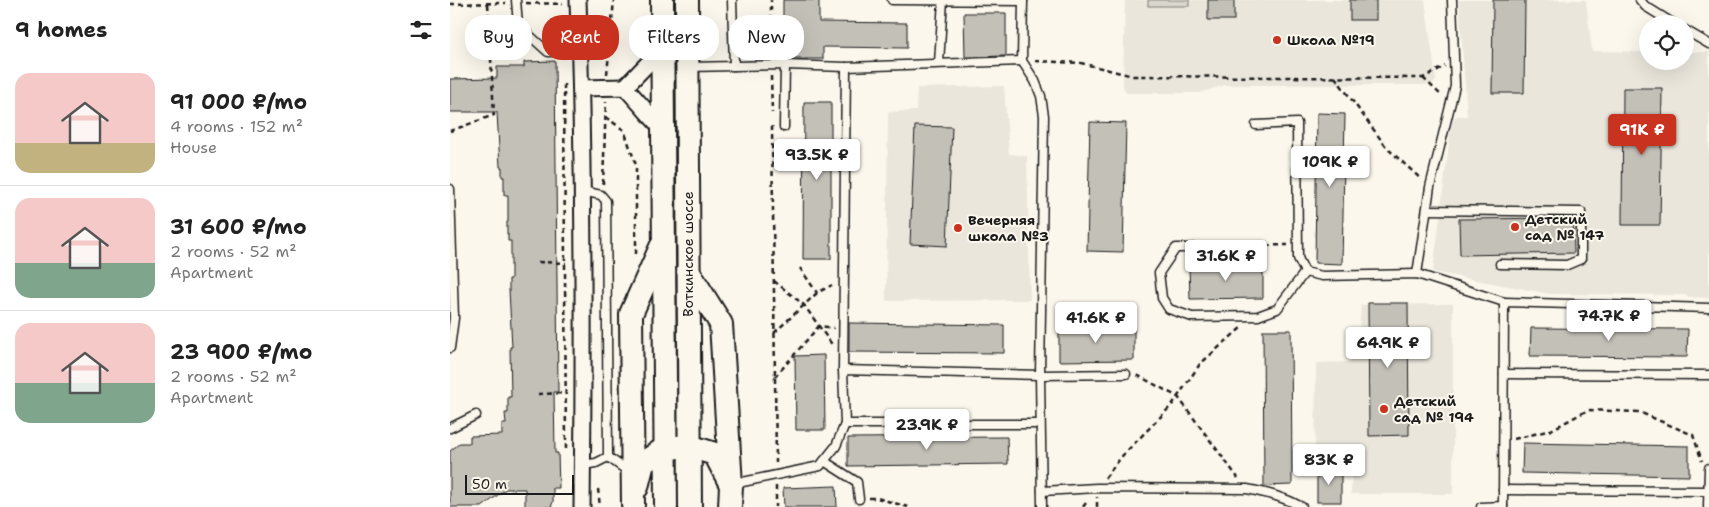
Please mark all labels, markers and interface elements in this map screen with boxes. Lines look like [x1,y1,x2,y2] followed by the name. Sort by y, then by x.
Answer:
[465,15,532,60] chip: Buy
[542,15,619,60] chip: Rent
[629,15,719,60] chip: Filters
[729,15,804,60] chip: New
[1639,15,1694,70] map controls
[1639,15,1694,70] button: locate
[15,16,107,44] text: 9 homes
[407,16,435,44] icon: filters
[1287,31,1375,49] place label: Школа №19
[1271,34,1283,46] marker: Школа №19
[170,88,307,116] text: 91 000 ₽/mo
[55,93,115,153] icon: home
[1607,114,1677,156] pin: 91K ₽
[170,116,303,137] text: 4 rooms · 152 m²
[1619,119,1665,140] text: 91K ₽
[170,137,217,158] text: House
[771,138,863,181] pin: 93.5K ₽
[785,144,849,165] text: 93.5K ₽
[1289,146,1371,188] pin: 109K ₽
[1302,151,1358,172] text: 109K ₽
[679,191,697,317] street label: Воткинское шоссе
[1525,210,1604,244] place label: Детский сад № 147
[968,211,1049,245] place label: Вечерняя школа №3
[170,213,307,241] text: 31 600 ₽/mo
[55,218,115,278] icon: home
[1509,221,1521,233] marker: Детский сад № 147
[952,222,964,234] marker: Вечерняя школа №3
[1180,240,1272,282] pin: 31.6K ₽
[170,241,297,262] text: 2 rooms · 52 m²
[1196,245,1256,266] text: 31.6K ₽
[170,262,253,283] text: Apartment
[1563,300,1655,342] pin: 74.7K ₽
[1050,302,1142,344] pin: 41.6K ₽
[1577,305,1641,326] text: 74.7K ₽
[1066,307,1126,328] text: 41.6K ₽
[1342,326,1434,369] pin: 64.9K ₽
[1357,332,1419,353] text: 64.9K ₽
[170,338,312,366] text: 23 900 ₽/mo
[55,343,115,403] icon: home
[170,366,297,387] text: 2 rooms · 52 m²
[170,387,253,408] text: Apartment
[1394,392,1474,426] place label: Детский сад № 194
[1378,403,1390,415] marker: Детский сад № 194
[881,408,973,451] pin: 23.9K ₽
[895,414,959,435] text: 23.9K ₽
[1294,444,1364,486] pin: 83K ₽
[1304,449,1354,470] text: 83K ₽
[465,472,574,495] scale bar
[472,475,507,493] text: 50 m

